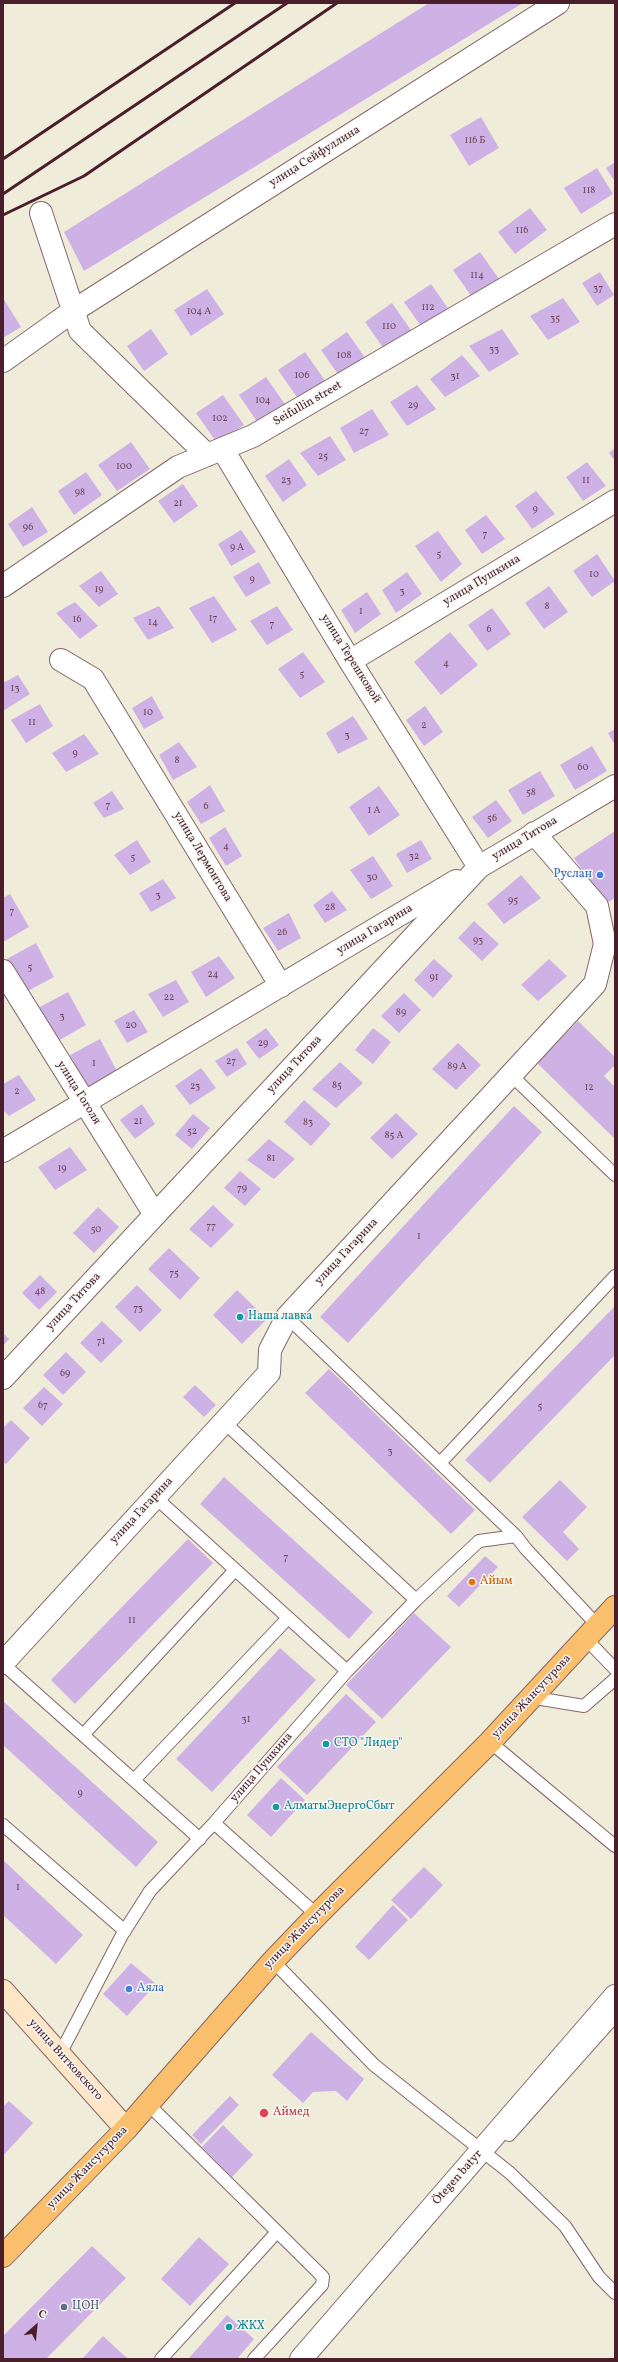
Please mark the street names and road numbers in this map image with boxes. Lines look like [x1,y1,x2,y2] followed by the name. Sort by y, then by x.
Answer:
[267,123,363,191] street label: улица Сейфуллина
[271,378,345,430] street label: Seifullin street
[441,552,523,610] street label: улица Пушкина
[317,612,383,706] street label: улица Терешковой
[169,809,235,905] street label: улица Лермонтова
[490,814,560,864] street label: улица Титова
[334,902,416,958] street label: улица Гагарина
[264,1033,326,1097] street label: улица Титова
[53,1058,103,1128] street label: улица Гоголя
[312,1216,382,1288] street label: улица Гагарина
[43,1270,105,1334] street label: улица Титова
[107,1475,177,1547] street label: улица Гагарина
[489,1652,575,1742] street label: улица Жансугурова
[228,1730,296,1806] street label: улица Пушкина
[262,1884,348,1972] street label: улица Жансугурова
[25,2016,105,2104] street label: улица Витковского
[45,2124,131,2212] street label: улица Жансугурова
[430,2148,486,2208] street label: Ötegen batyr

